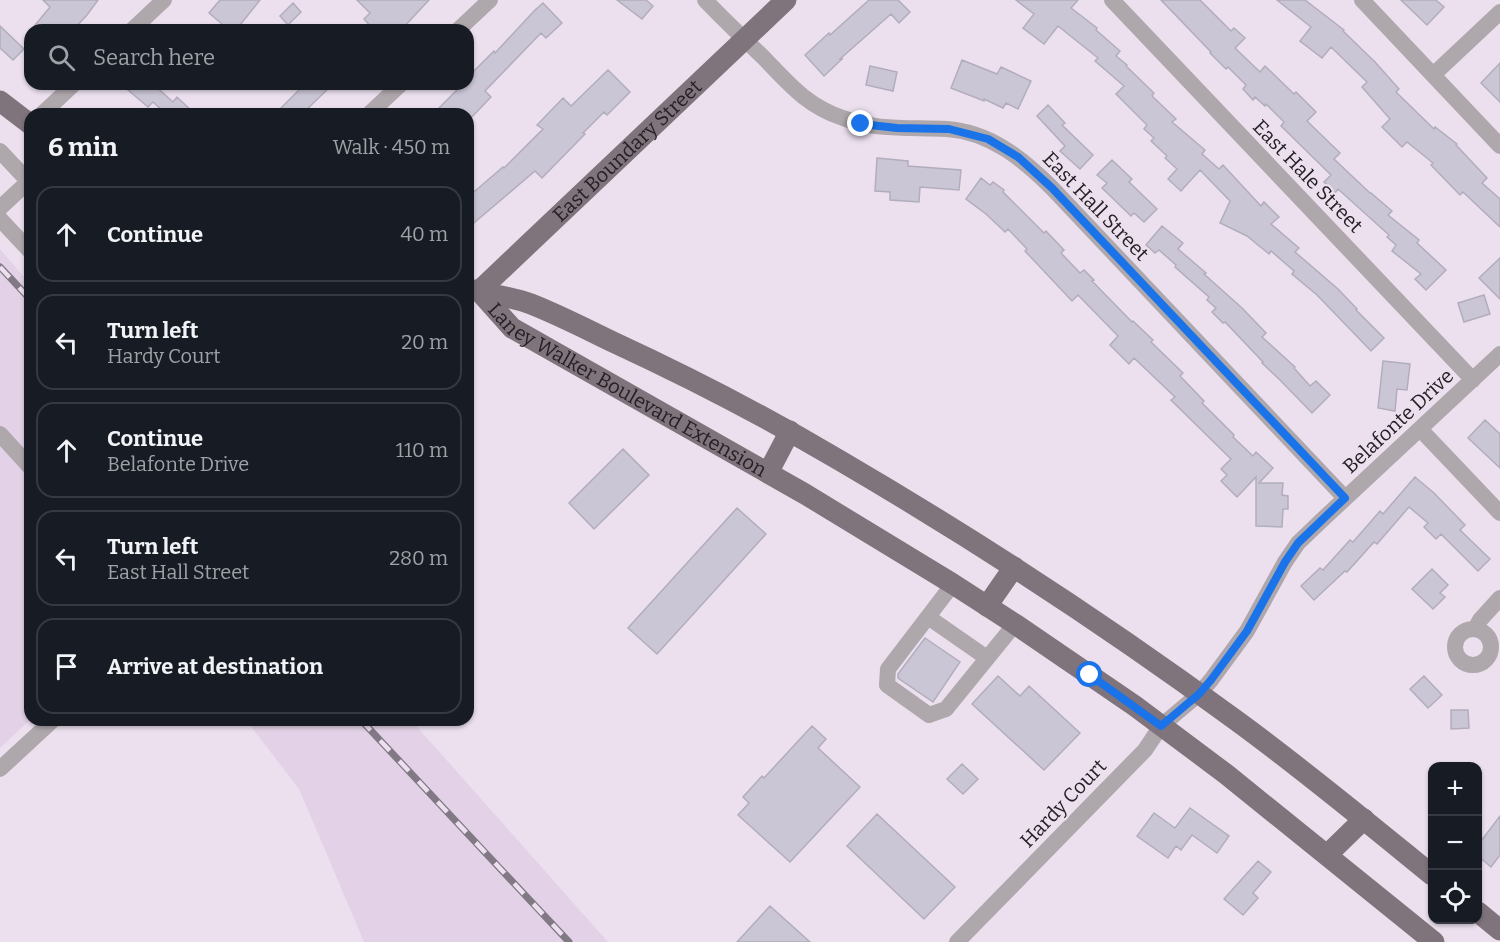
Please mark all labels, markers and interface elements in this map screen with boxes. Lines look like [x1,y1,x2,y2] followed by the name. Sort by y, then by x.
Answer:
[24,24,474,90] search box
[45,41,78,74] icon: search
[93,44,215,71] text: Search here
[548,75,706,227] street label: East Boundary Street
[847,110,873,136] route end
[1248,115,1368,237] street label: East Hale Street
[48,132,118,163] text: 6 min
[333,135,450,159] text: Walk · 450 m
[1038,146,1154,266] street label: East Hall Street
[50,218,83,251] icon: ahead
[107,221,203,248] text: Continue
[400,222,448,246] text: 40 m
[483,298,771,482] street label: Laney Walker Boulevard Extension
[107,317,199,344] text: Turn left
[50,326,83,359] icon: left
[401,330,448,354] text: 20 m
[107,344,220,368] text: Hardy Court
[1338,364,1458,478] street label: Belafonte Drive
[107,425,203,452] text: Continue
[50,434,83,467] icon: ahead
[396,438,448,462] text: 110 m
[107,452,249,476] text: Belafonte Drive
[107,533,199,560] text: Turn left
[50,542,83,575] icon: left
[389,546,448,570] text: 280 m
[107,560,249,584] text: East Hall Street
[50,650,83,683] icon: arrive
[107,653,323,680] text: Arrive at destination
[1076,661,1102,687] route start
[1015,754,1111,852] street label: Hardy Court
[1428,762,1482,924] map controls
[1428,762,1482,816] button: +
[1428,816,1482,870] button: −
[1428,870,1482,924] button: locate

